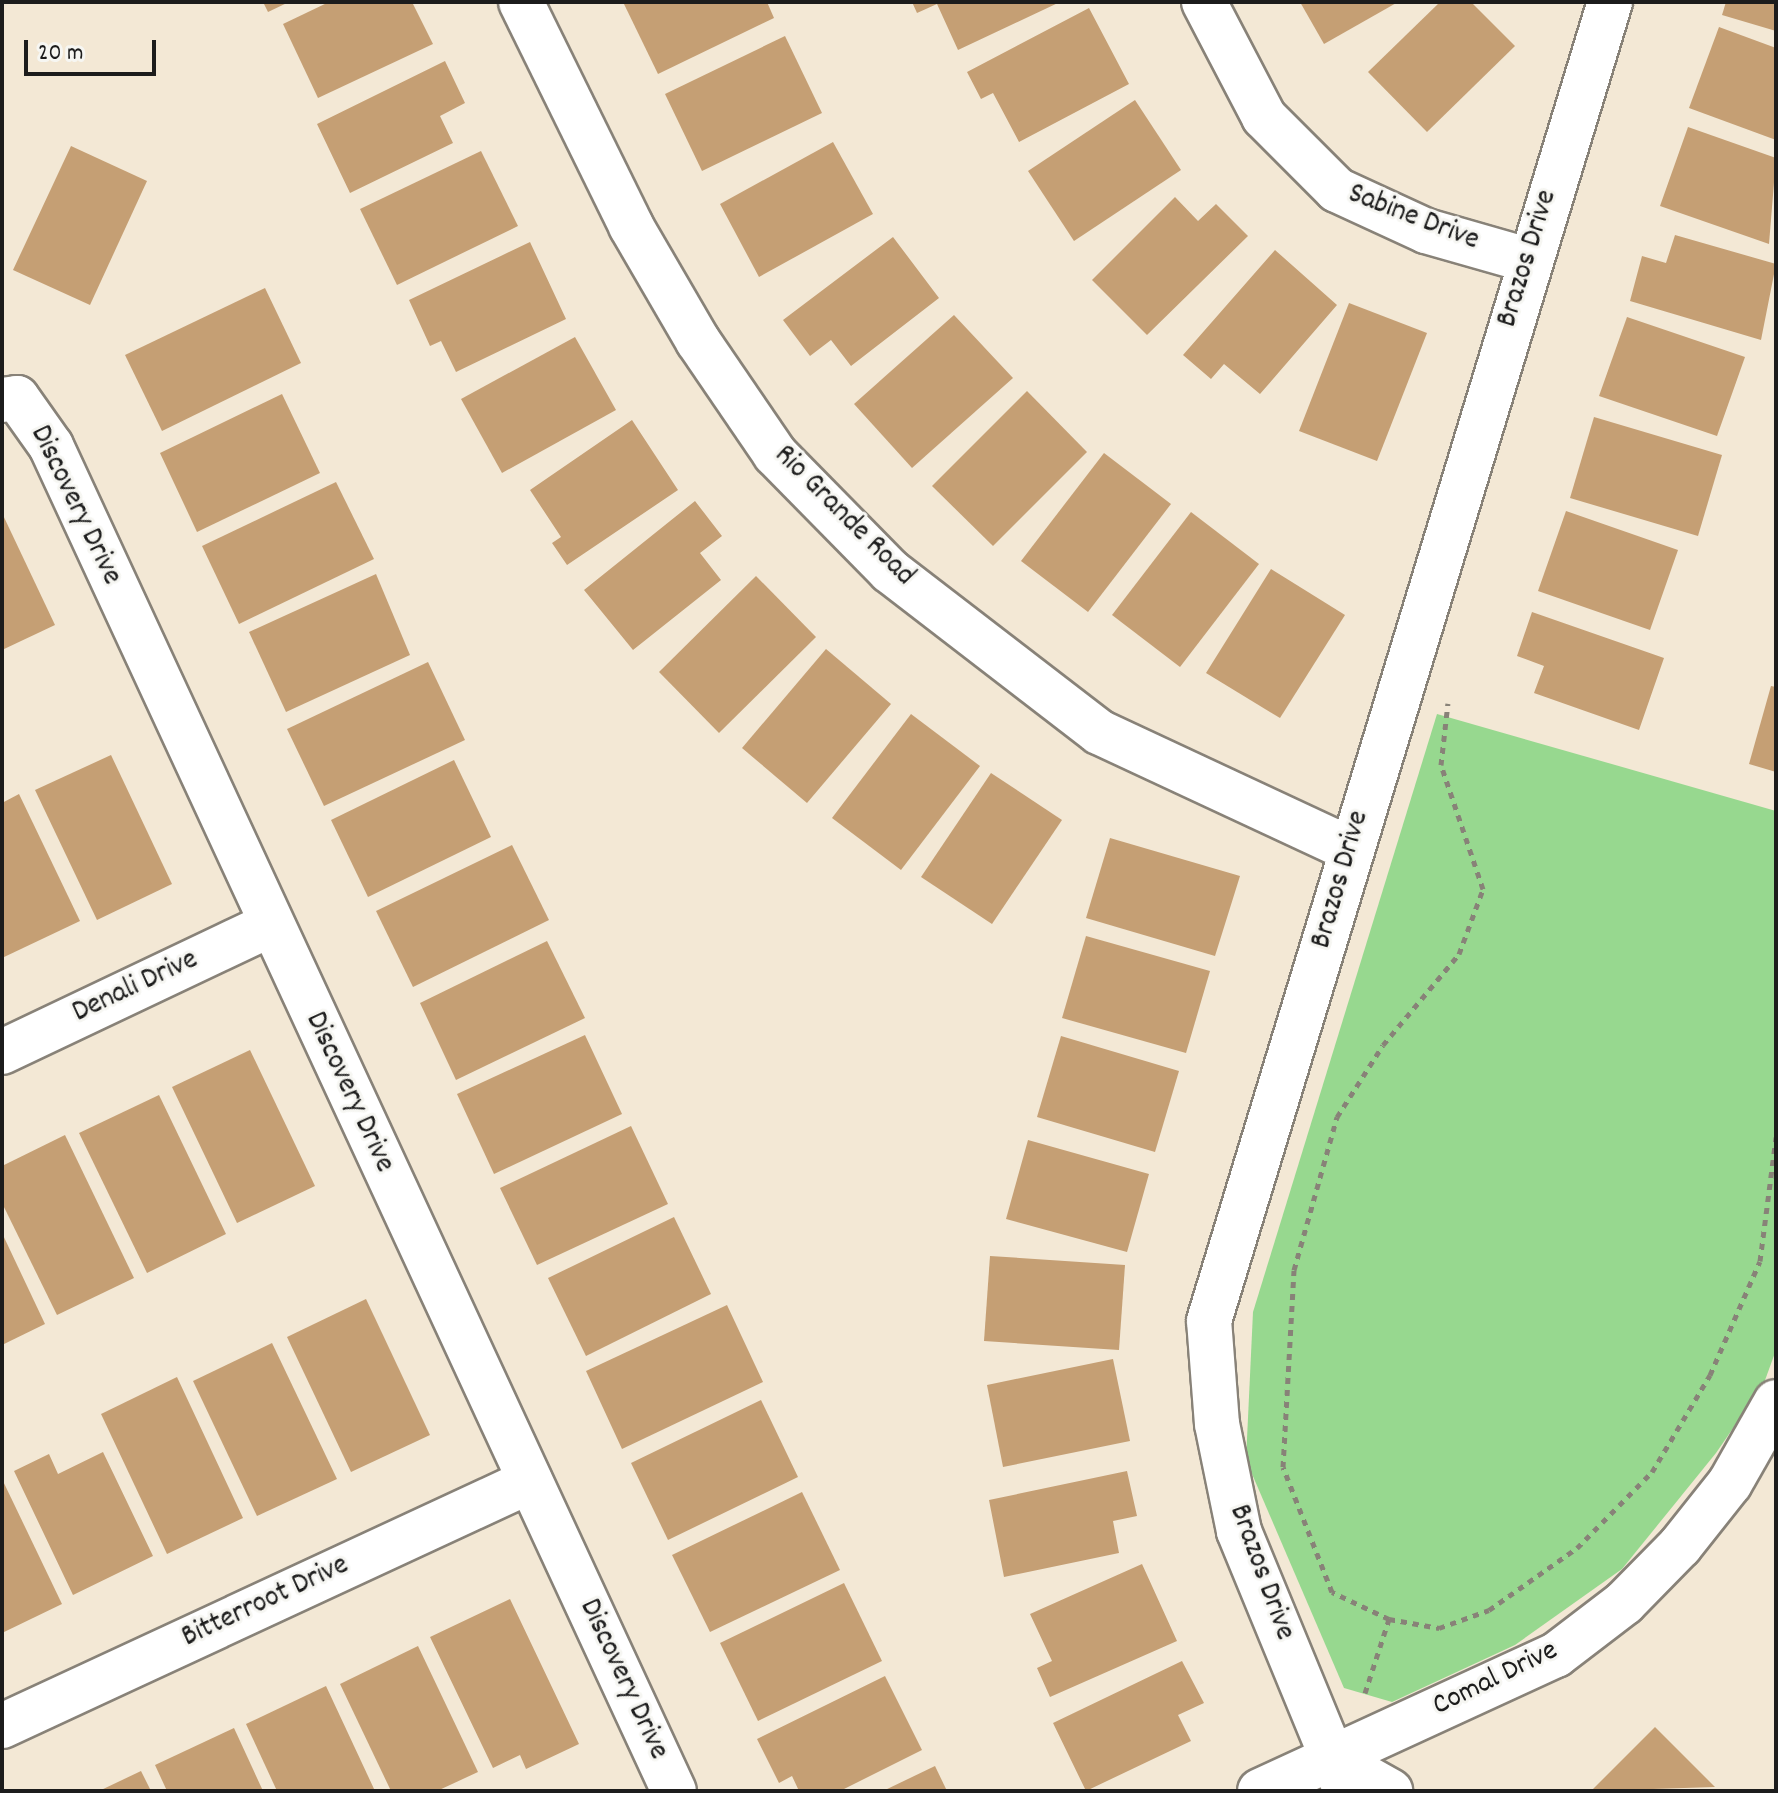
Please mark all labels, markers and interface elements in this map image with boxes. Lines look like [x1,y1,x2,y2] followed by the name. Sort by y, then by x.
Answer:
[28,24,160,74] scale bar
[38,37,84,71] text: 20 m
[1342,178,1484,260] street label: Sabine Drive
[1491,186,1567,332] street label: Brazos Drive
[20,421,128,591] street label: Discovery Drive
[765,439,921,595] street label: Rio Grande Road
[1305,807,1379,953] street label: Brazos Drive
[68,943,204,1033] street label: Denali Drive
[295,1007,401,1179] street label: Discovery Drive
[1219,1500,1301,1646] street label: Brazos Drive
[177,1549,355,1657] street label: Bitterroot Drive
[569,1594,675,1766] street label: Discovery Drive
[1428,1634,1564,1726] street label: Comal Drive

